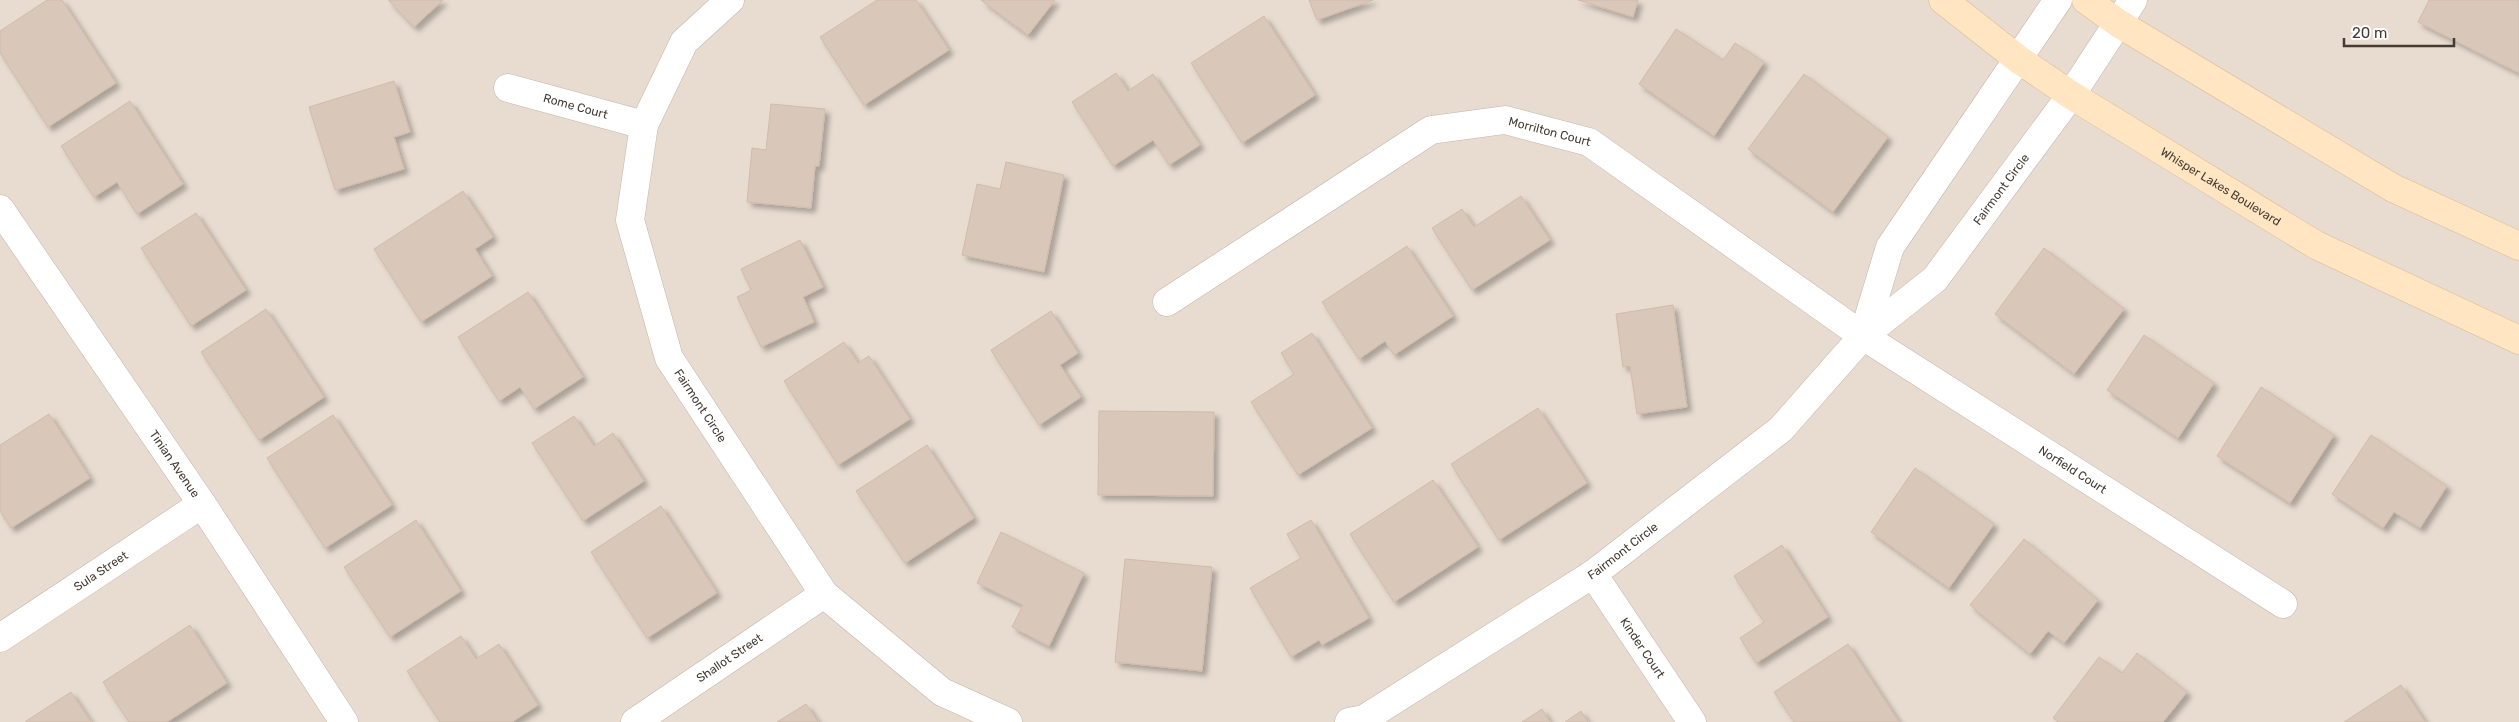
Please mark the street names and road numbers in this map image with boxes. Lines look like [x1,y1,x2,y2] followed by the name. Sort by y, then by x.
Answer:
[542,91,610,122] street label: Rome Court
[1507,114,1593,149] street label: Morrilton Court
[2158,145,2283,229] street label: Whisper Lakes Boulevard
[1970,151,2032,228] street label: Fairmont Circle
[671,366,730,445] street label: Fairmont Circle
[147,428,203,501] street label: Tinian Avenue
[2036,443,2109,497] street label: Norfield Court
[1585,519,1661,582] street label: Fairmont Circle
[71,548,131,594] street label: Sula Street
[1617,615,1668,681] street label: Kinder Court
[694,631,765,685] street label: Shallot Street

